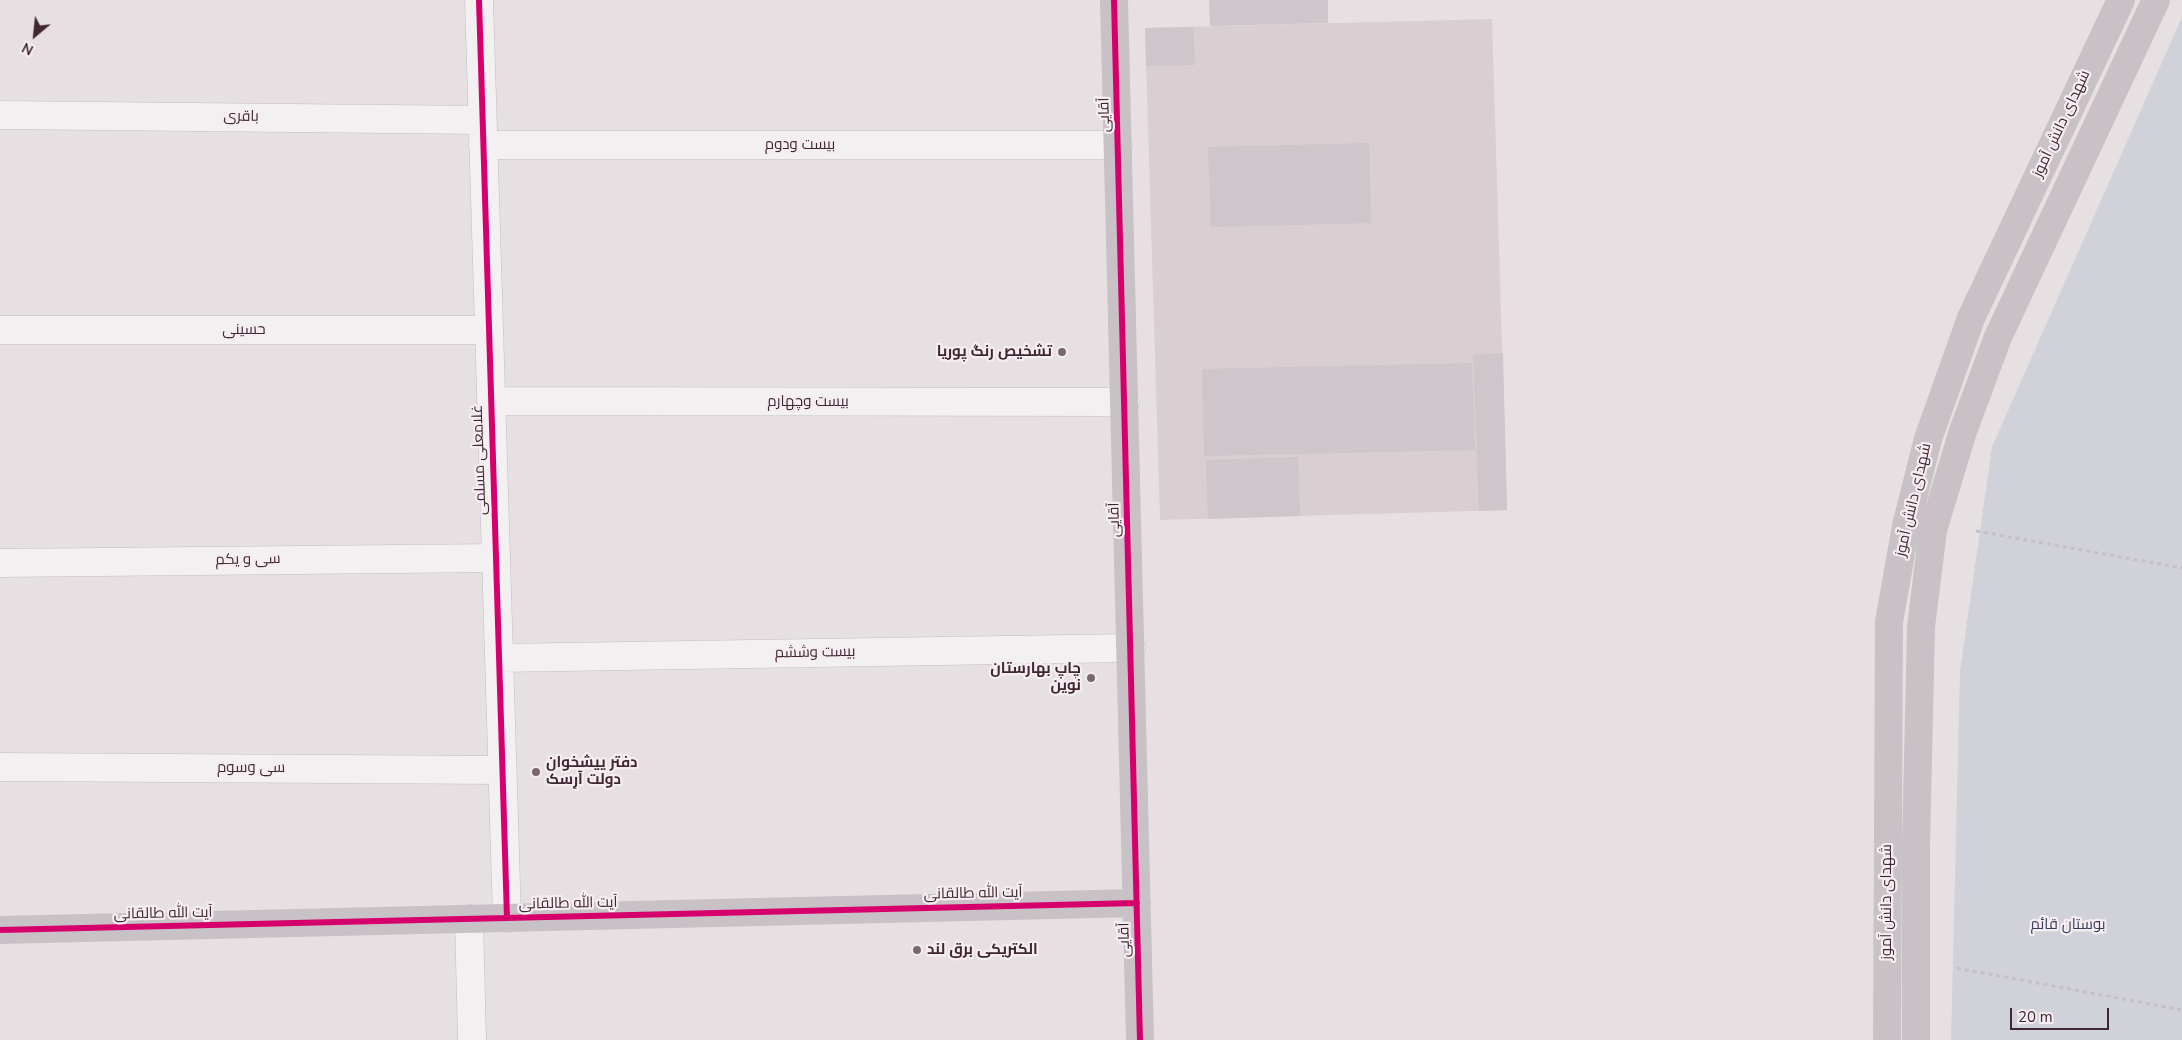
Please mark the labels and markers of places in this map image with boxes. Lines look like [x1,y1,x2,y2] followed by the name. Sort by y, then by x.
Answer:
[937,343,1052,361] place label: تشخیص رنگ پوریا
[1056,346,1068,358] marker: تشخیص رنگ پوریا
[990,660,1081,695] place label: چاپ بهارستان نوين
[1085,672,1097,684] marker: چاپ بهارستان نوين
[546,754,638,789] place label: دفتر پیشخوان دولت آرِسک
[530,766,542,778] marker: دفتر پیشخوان دولت آرِسک
[927,941,1038,959] place label: الکتریکی برق لند
[911,944,923,956] marker: الکتریکی برق لند

